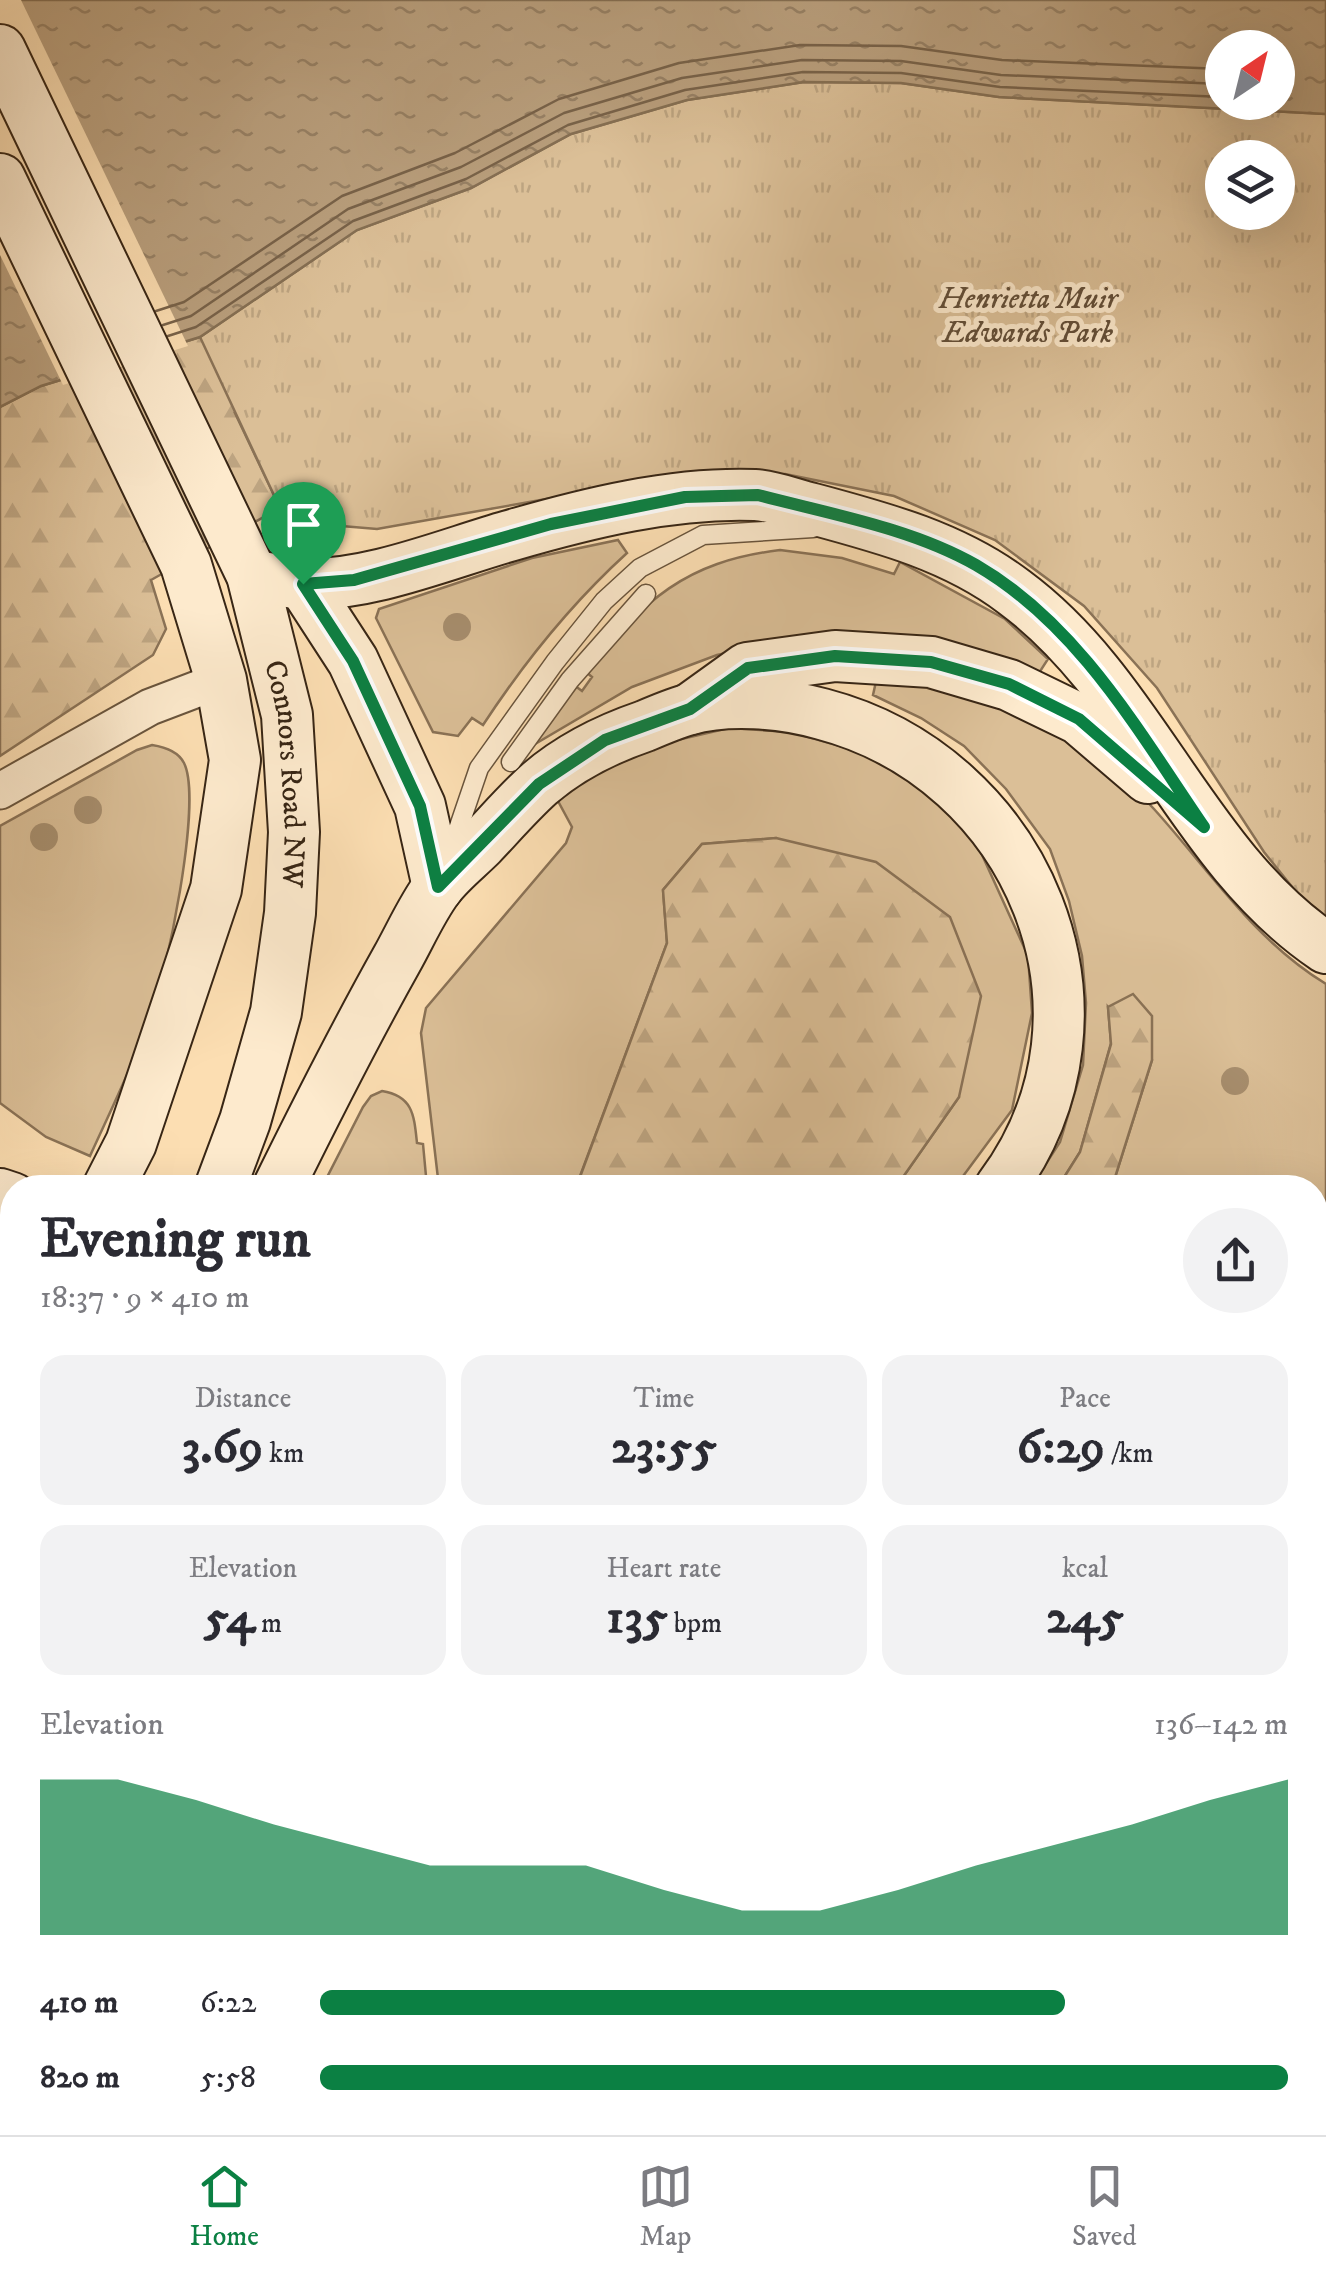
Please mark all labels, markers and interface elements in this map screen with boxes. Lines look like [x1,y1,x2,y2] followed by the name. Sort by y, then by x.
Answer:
[1205,30,1295,120] north arrow
[1205,30,1295,230] map controls
[1205,140,1295,230] button: layers
[938,281,1120,352] park label: Henrietta Muir Edwards Park
[261,482,346,585] pin
[276,497,331,552] icon: arrive
[255,656,313,889] street label: Connors Road NW
[40,1206,311,1275] text: Evening run
[1183,1208,1288,1313] button: share
[40,1278,249,1318] text: 18:37 · 9 × 410 m
[195,1381,291,1416] text: Distance
[634,1381,694,1416] text: Time
[1059,1381,1111,1416] text: Pace
[182,1416,263,1479] text: 3.69
[611,1416,717,1479] text: 23:55
[1016,1416,1105,1479] text: 6:29
[263,1436,304,1471] text: km
[1105,1436,1154,1471] text: /km
[189,1551,297,1586] text: Elevation
[607,1551,721,1586] text: Heart rate
[1062,1551,1108,1586] text: kcal
[204,1586,255,1649] text: 54
[606,1586,668,1649] text: 135
[1046,1586,1124,1649] text: 245
[255,1606,282,1641] text: m
[668,1606,722,1641] text: bpm
[40,1705,164,1745] text: Elevation
[1154,1705,1288,1745] text: 136–142 m
[40,1983,118,2023] text: 410 m
[200,1983,256,2023] text: 6:22
[40,2058,120,2098] text: 820 m
[200,2058,256,2098] text: 5:58
[190,2159,259,2254] tab: Home
[638,2159,693,2254] tab: Map
[1072,2159,1136,2254] tab: Saved

